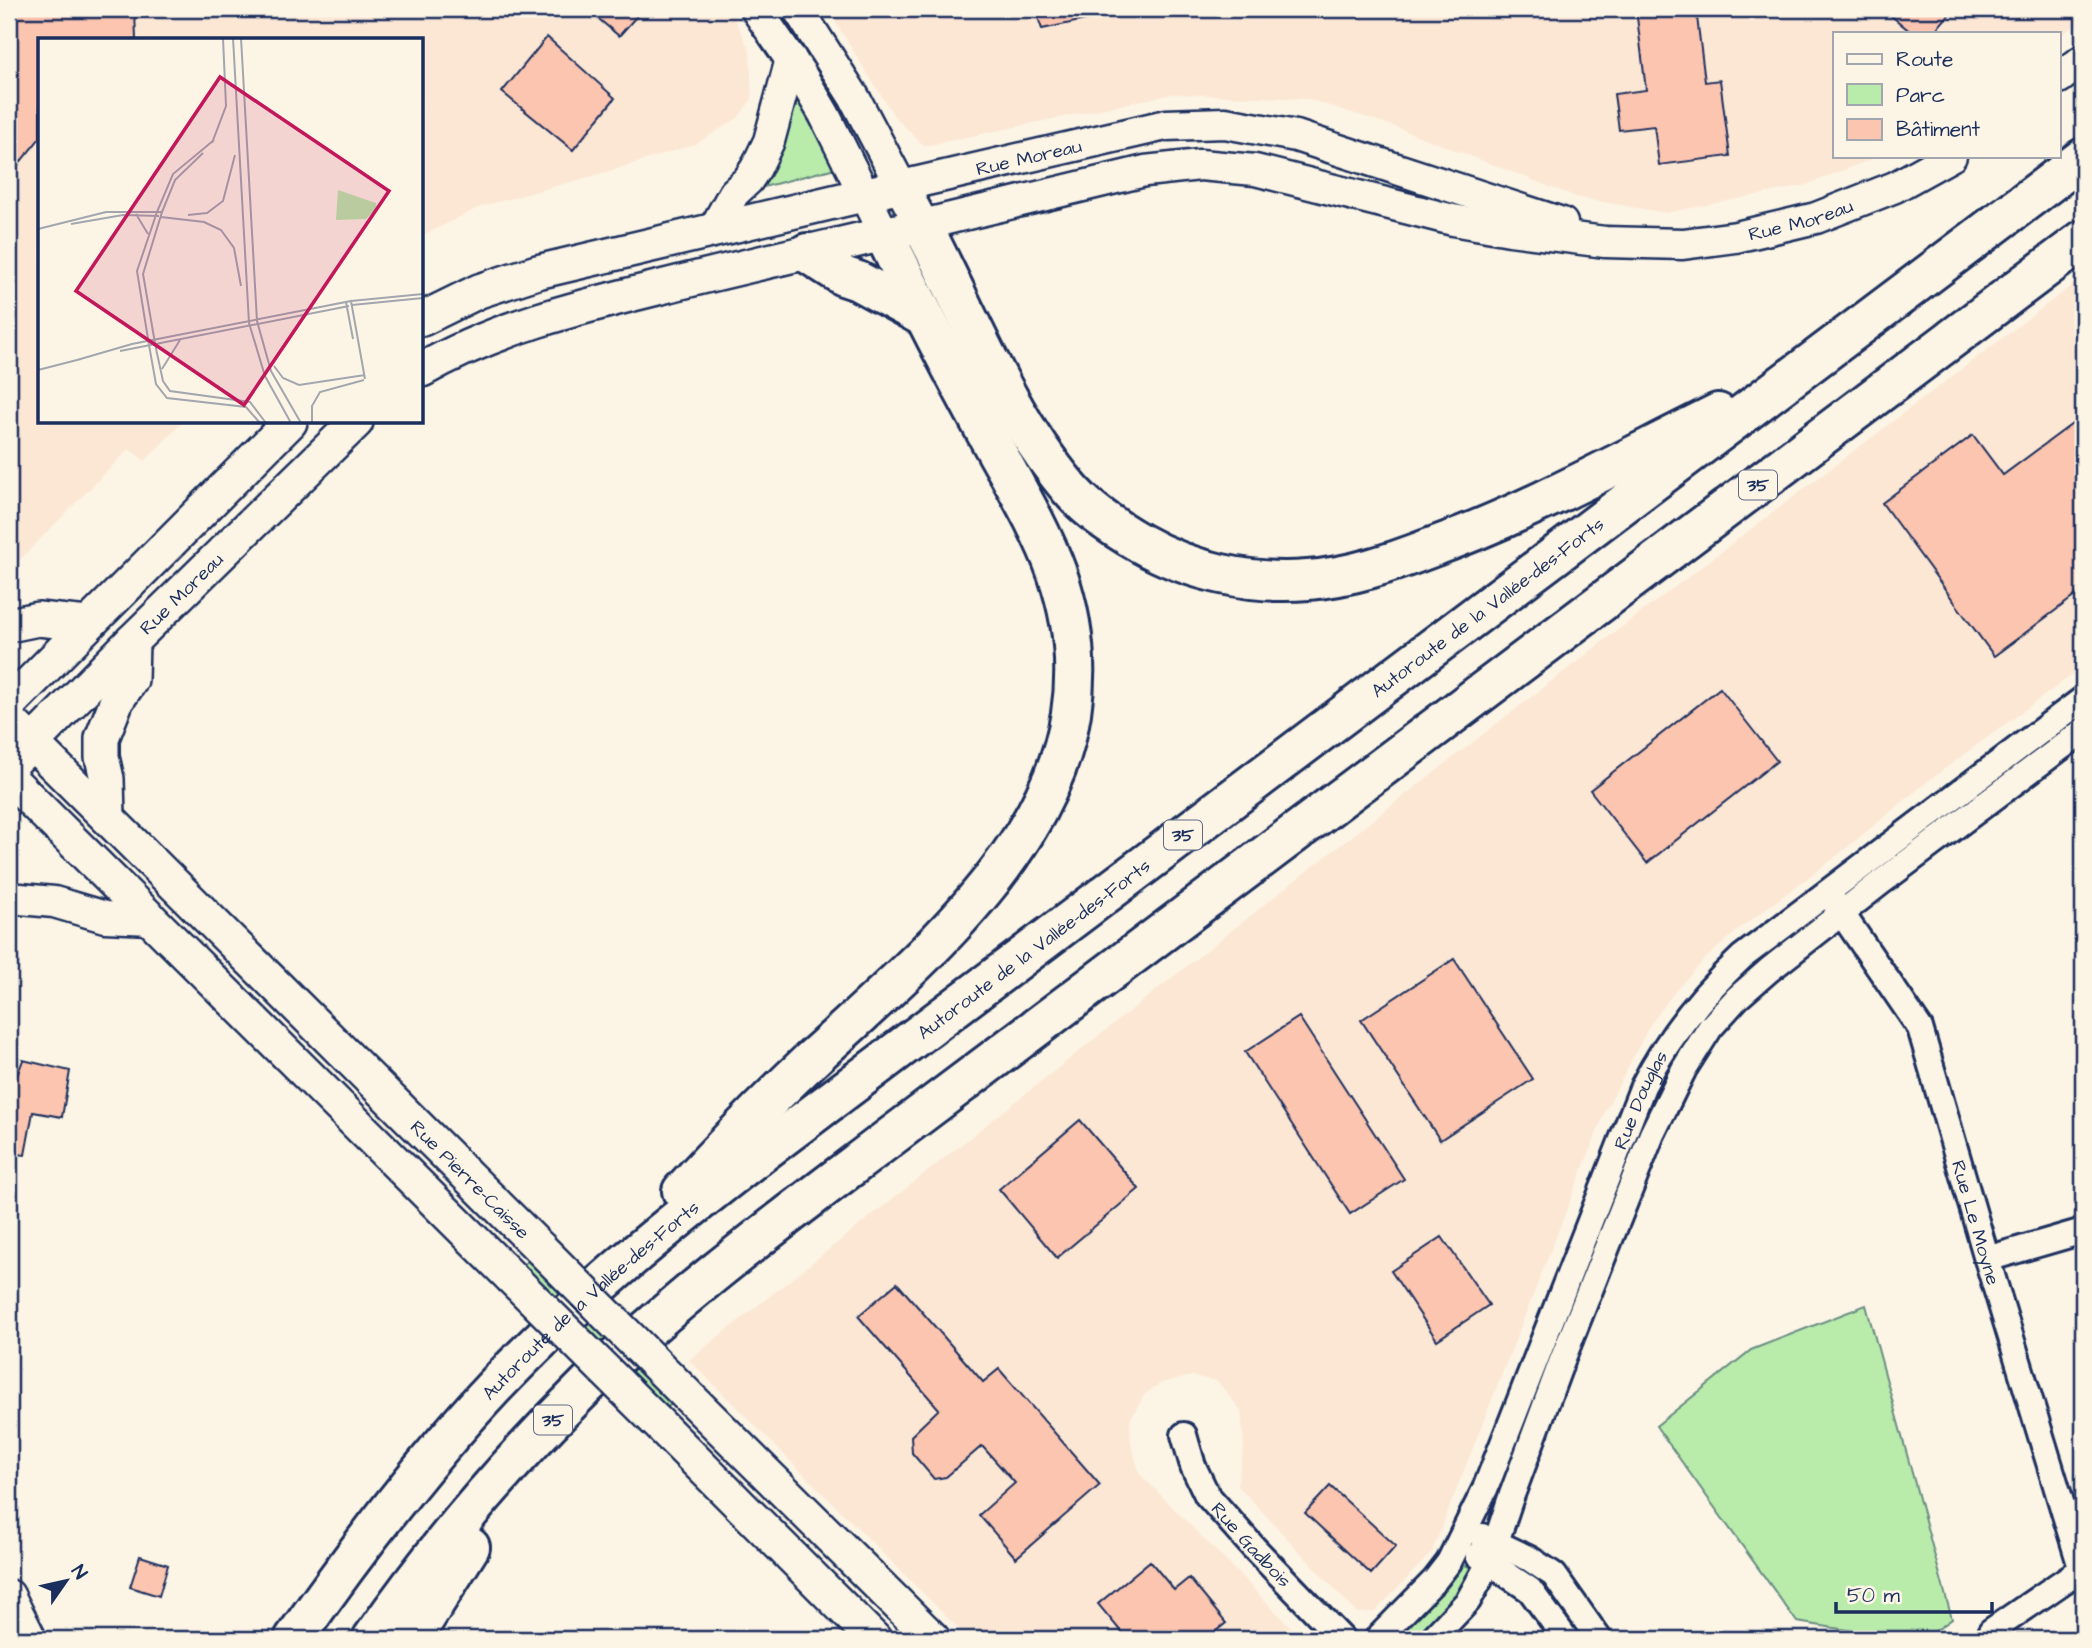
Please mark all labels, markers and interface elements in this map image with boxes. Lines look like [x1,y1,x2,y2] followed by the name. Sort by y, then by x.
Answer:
[1833,32,2060,158] legend
[38,38,424,424] inset map
[1896,45,1953,74] text: Route
[1896,81,1945,110] text: Parc
[1896,115,1980,144] text: Bâtiment
[974,133,1085,183] street label: Rue Moreau
[1746,193,1857,249] street label: Rue Moreau
[1739,471,1777,500] road number: 35
[1366,511,1610,705] street label: Autoroute de la Vallée-des-Forts
[134,547,230,642] street label: Rue Moreau
[1164,820,1202,850] road number: 35
[912,853,1156,1046] street label: Autoroute de la Vallée-des-Forts
[1607,1046,1675,1154] street label: Rue Douglas
[404,1114,535,1246] street label: Rue Pierre-Caisse
[1944,1157,2006,1289] street label: Rue Le Moyne
[476,1195,706,1407] street label: Autoroute de la Vallée-des-Forts
[534,1406,572,1434] road number: 35
[1204,1497,1297,1594] street label: Rue Gadbois
[32,1546,102,1616] north arrow
[64,1560,93,1585] text: N
[1836,1571,1992,1615] scale bar
[1847,1581,1901,1610] text: 50 m

